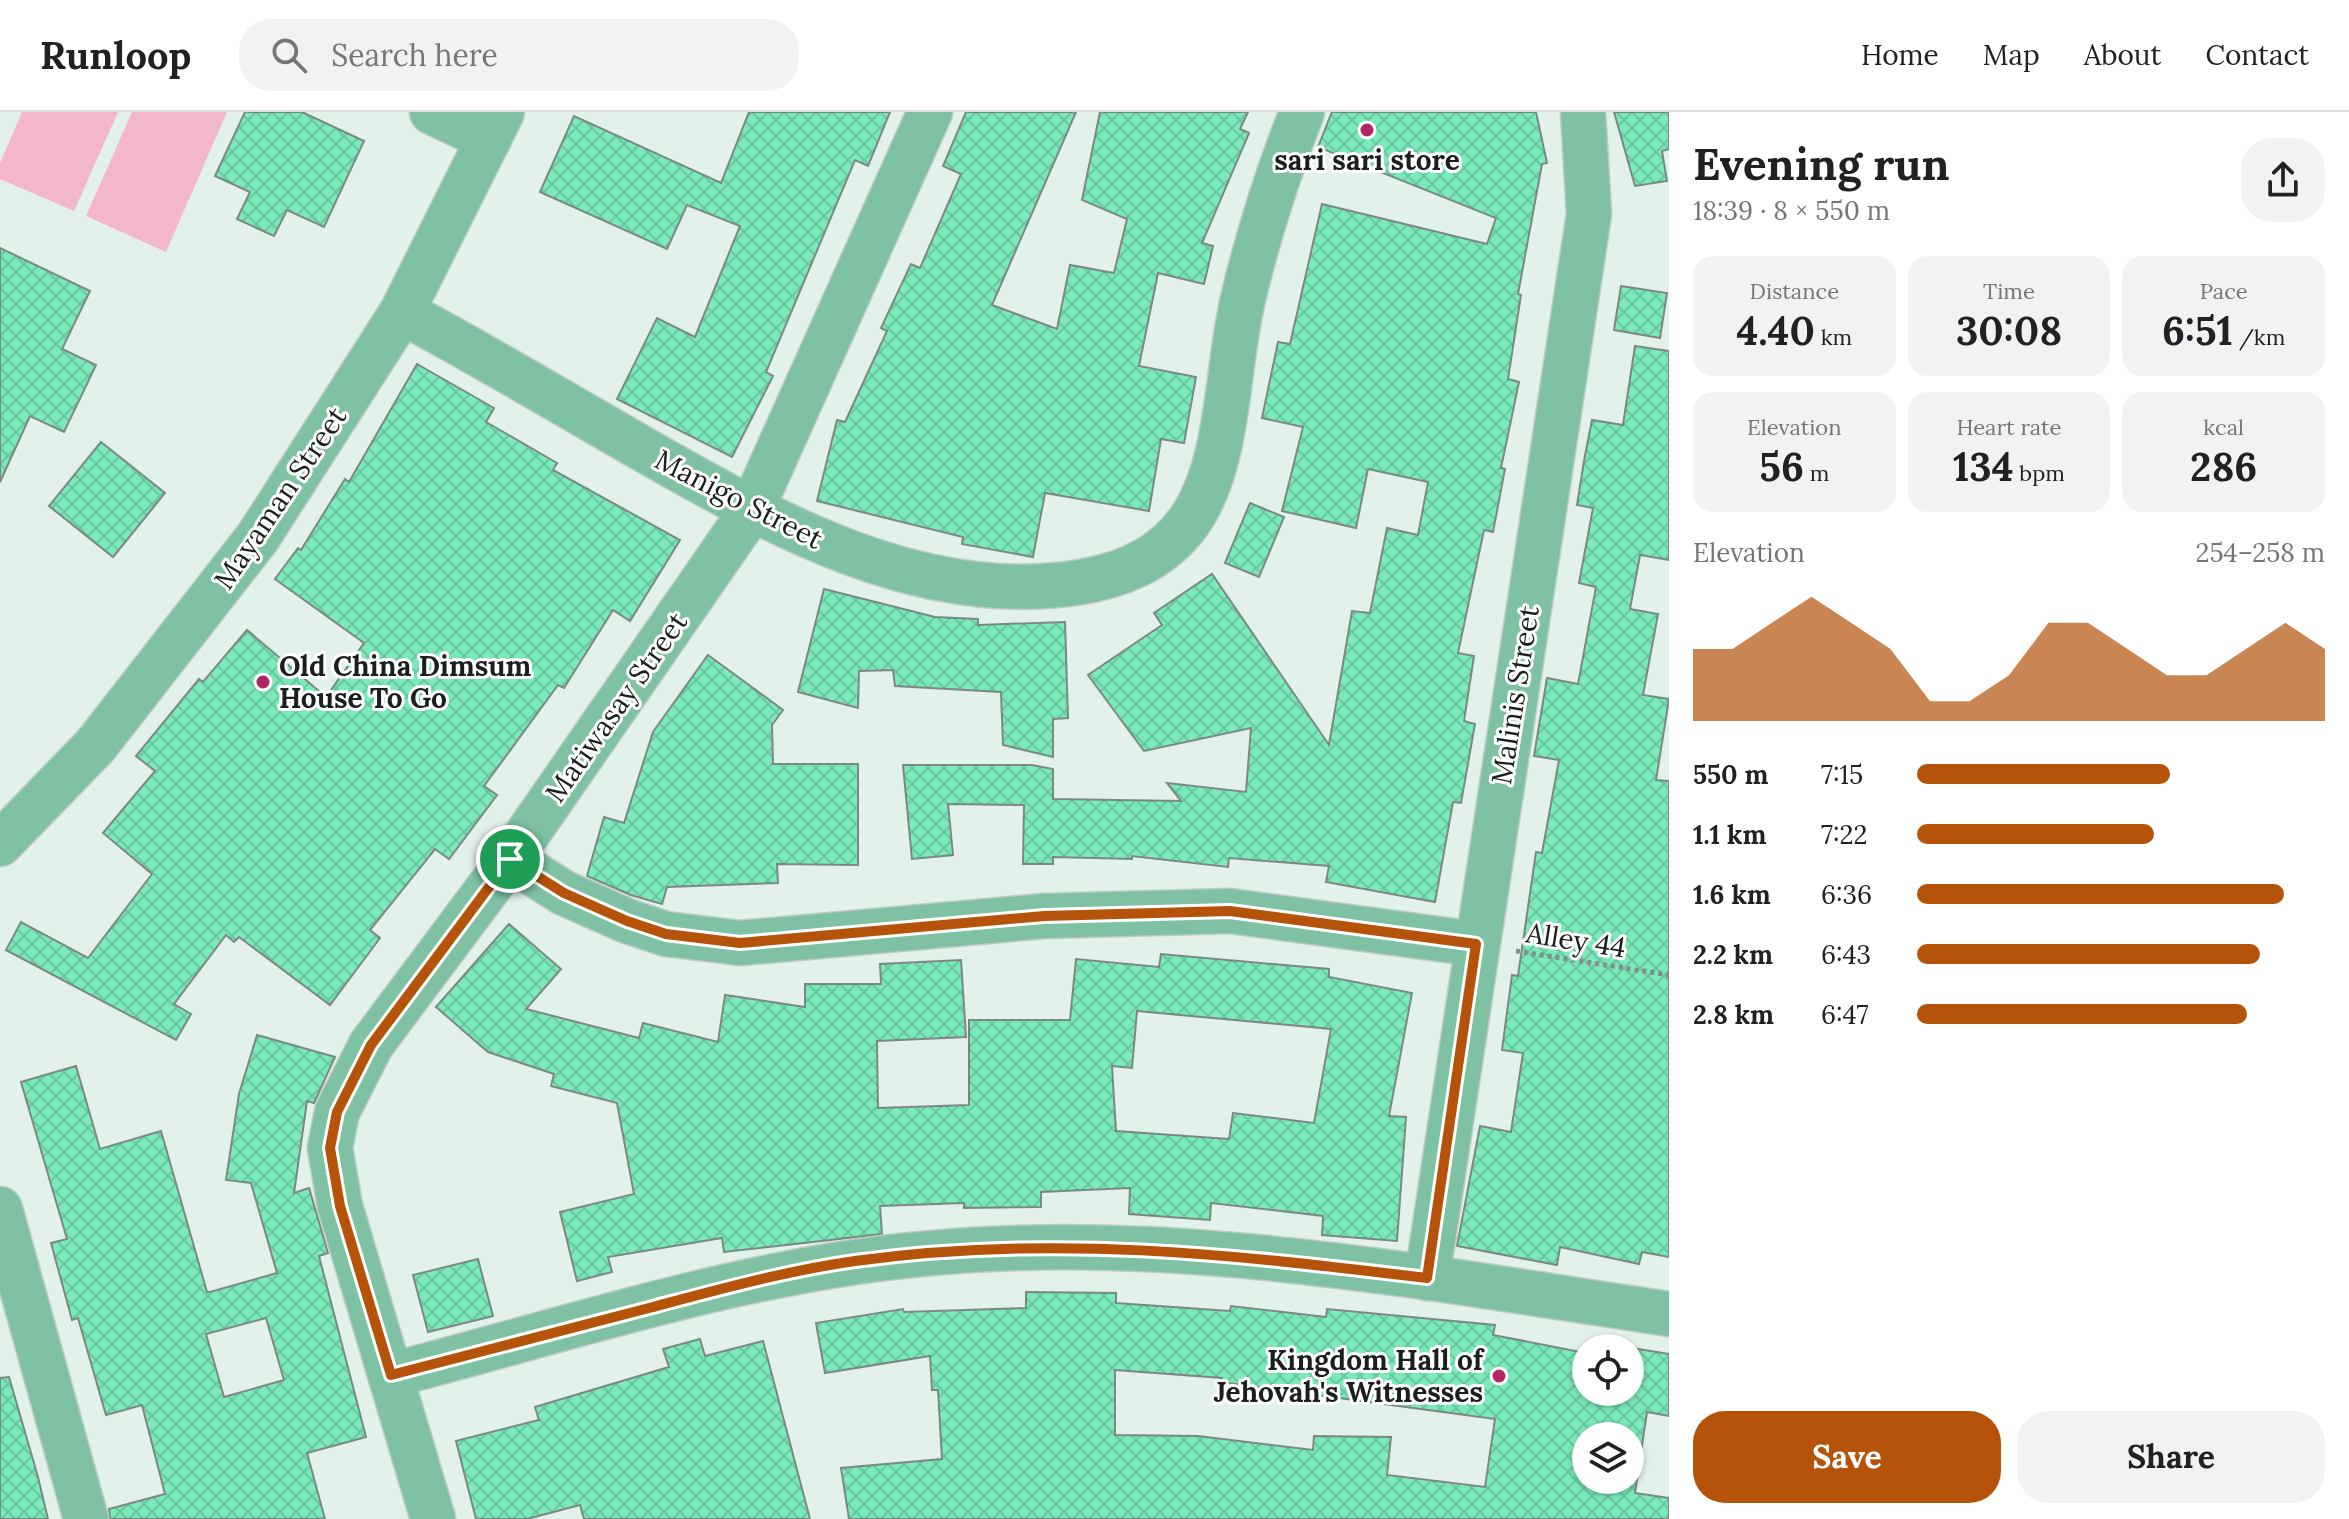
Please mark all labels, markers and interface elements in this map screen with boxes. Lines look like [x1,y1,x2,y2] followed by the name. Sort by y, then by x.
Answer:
[239,19,799,91] search box
[40,31,191,79] text: Runloop
[267,33,311,77] icon: search
[331,36,498,74] text: Search here
[1861,37,1939,73] text: Home
[1983,37,2040,73] text: Map
[2084,37,2161,73] text: About
[2205,37,2309,73] text: Contact
[1358,121,1376,139] marker: sari sari store
[1693,136,1950,192] text: Evening run
[2241,138,2325,222] button: share
[1274,142,1460,178] place label: sari sari store
[1693,194,1890,227] text: 18:39 · 8 × 550 m
[1750,277,1839,305] text: Distance
[1983,277,2035,305] text: Time
[2200,277,2248,305] text: Pace
[1736,305,1815,356] text: 4.40
[1956,305,2062,356] text: 30:08
[2162,305,2233,356] text: 6:51
[1815,323,1852,351] text: km
[2233,323,2285,351] text: /km
[206,400,354,596] street label: Mayaman Street
[1747,413,1842,441] text: Elevation
[1957,413,2061,441] text: Heart rate
[2203,413,2244,441] text: kcal
[649,441,829,557] street label: Manigo Street
[1759,441,1804,492] text: 56
[1953,441,2014,492] text: 134
[2190,441,2257,492] text: 286
[1804,459,1829,487] text: m
[2014,459,2065,487] text: bpm
[1693,536,1805,569] text: Elevation
[2195,536,2325,569] text: 254–258 m
[1483,603,1547,787] street label: Malinis Street
[537,605,695,809] street label: Matiwasay Street
[279,648,532,716] place label: Old China Dimsum House To Go
[254,673,272,691] marker: Old China Dimsum House To Go
[1693,758,1768,791] text: 550 m
[1821,758,1863,791] text: 7:15
[1693,818,1766,851] text: 1.1 km
[1821,818,1867,851] text: 7:22
[476,825,544,893] pin
[488,837,532,881] icon: arrive
[1693,878,1771,911] text: 1.6 km
[1821,878,1872,911] text: 6:36
[1523,914,1628,966] street label: Alley 44
[1693,938,1773,971] text: 2.2 km
[1821,938,1871,971] text: 6:43
[1693,998,1774,1031] text: 2.8 km
[1821,998,1869,1031] text: 6:47
[1572,1334,1644,1494] map controls
[1572,1334,1644,1406] button: locate
[1214,1342,1485,1410] place label: Kingdom Hall of Jehovah's Witnesses
[1490,1367,1508,1385] marker: Kingdom Hall of Jehovah's Witnesses
[1693,1411,2001,1503] button: Save
[2017,1411,2325,1503] button: Share
[1572,1422,1644,1494] button: layers

